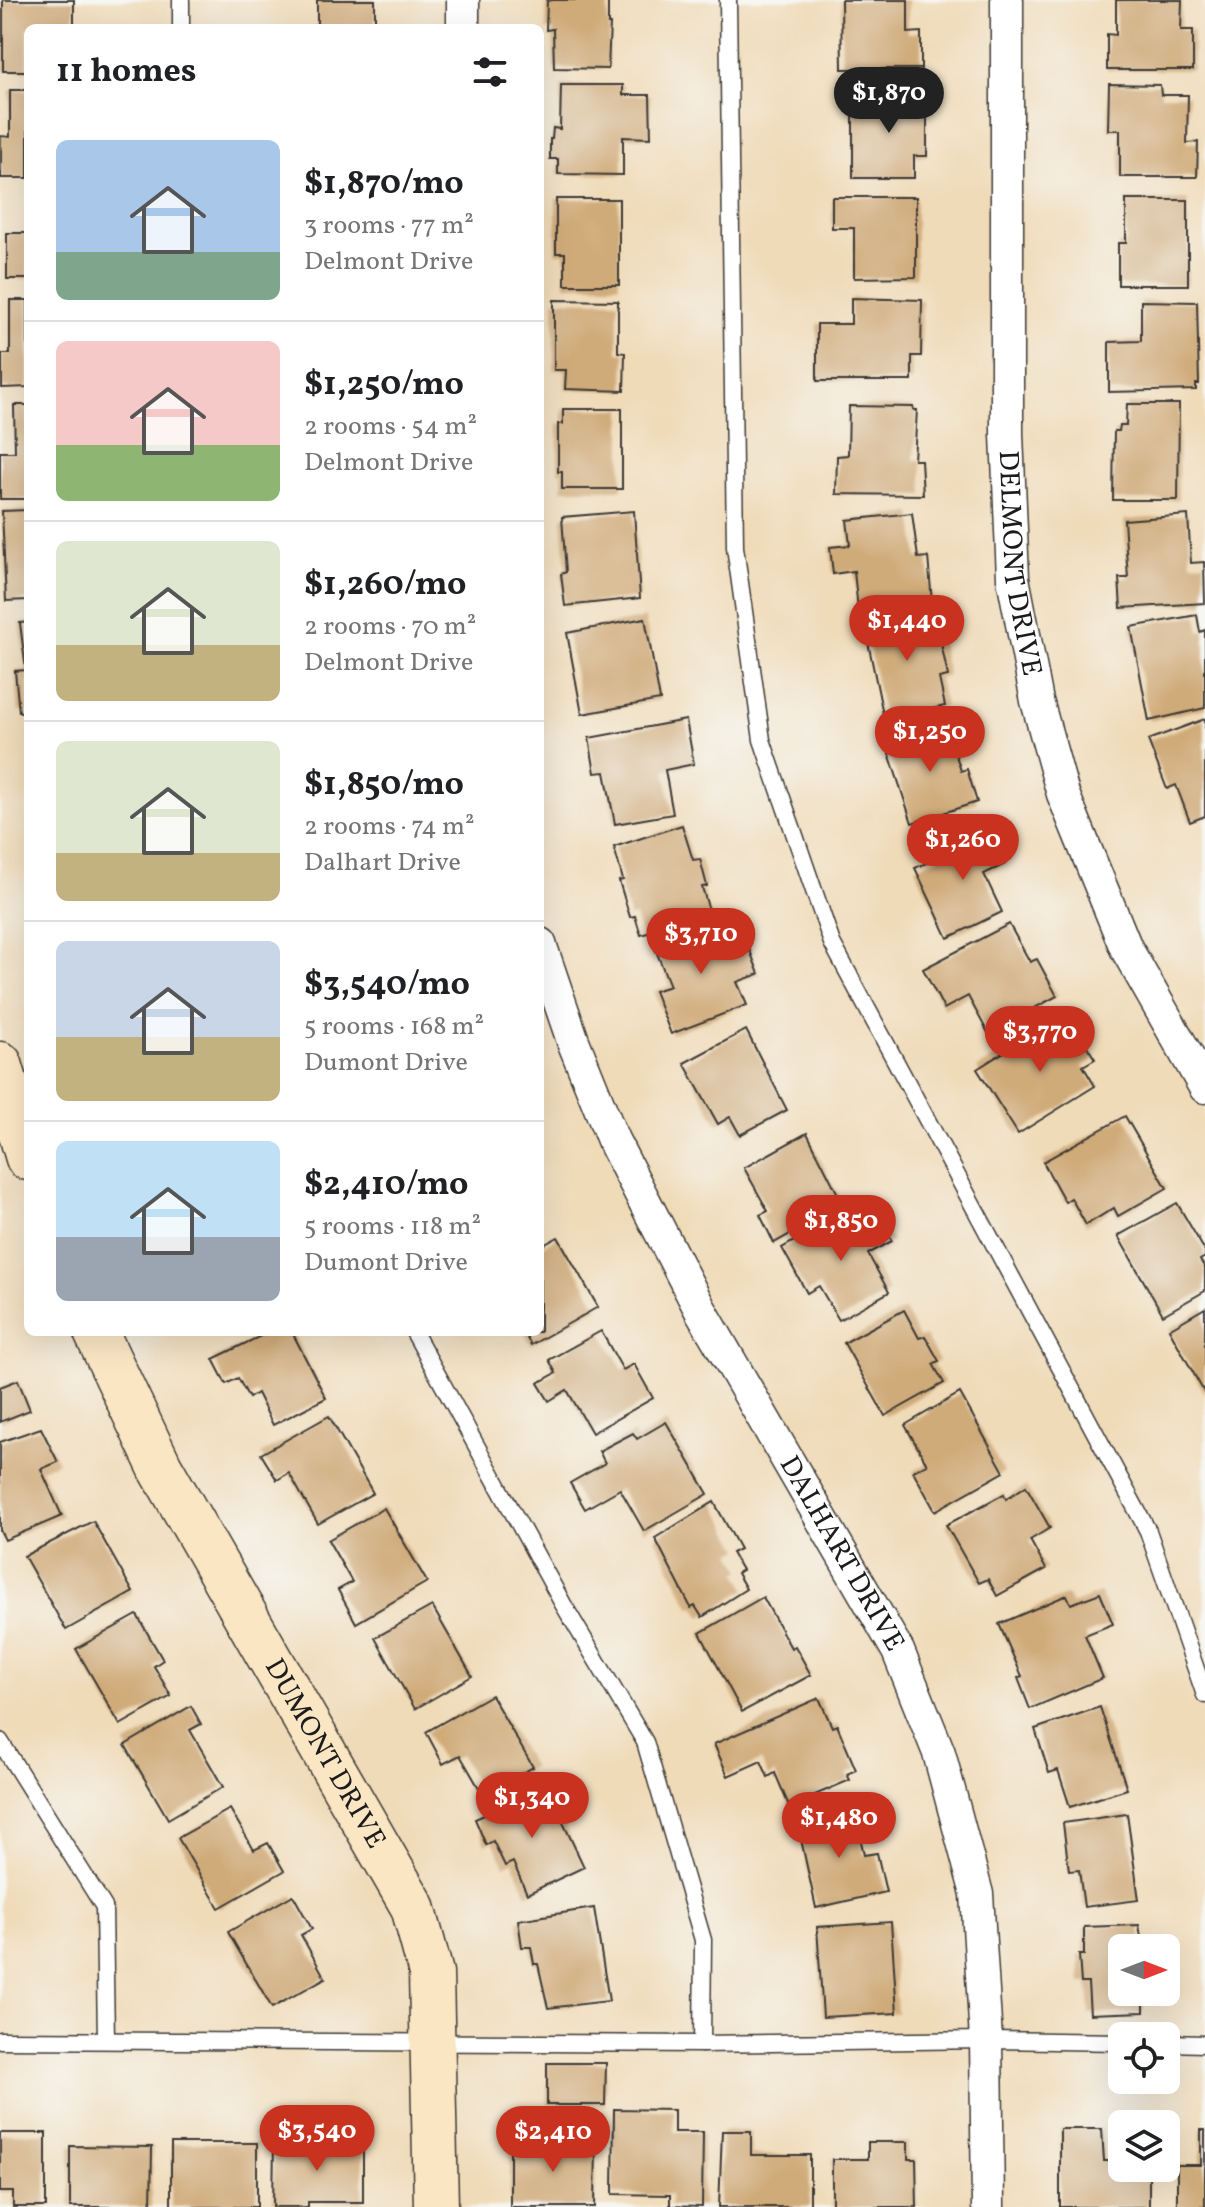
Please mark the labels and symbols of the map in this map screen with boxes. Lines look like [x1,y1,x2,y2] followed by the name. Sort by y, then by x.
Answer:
[824,67,954,135] pin: $1,870
[988,450,1051,679] street label: DELMONT DRIVE
[842,595,972,663] pin: $1,440
[865,706,995,774] pin: $1,250
[898,814,1028,882] pin: $1,260
[636,908,766,976] pin: $3,710
[975,1006,1105,1074] pin: $3,770
[776,1195,906,1263] pin: $1,850
[770,1449,914,1659] street label: DALHART DRIVE
[255,1651,395,1856] street label: DUMONT DRIVE
[467,1772,597,1840] pin: $1,340
[774,1792,904,1860] pin: $1,480
[1108,1934,1180,2006] north arrow
[252,2105,382,2173] pin: $3,540
[488,2106,618,2174] pin: $2,410

